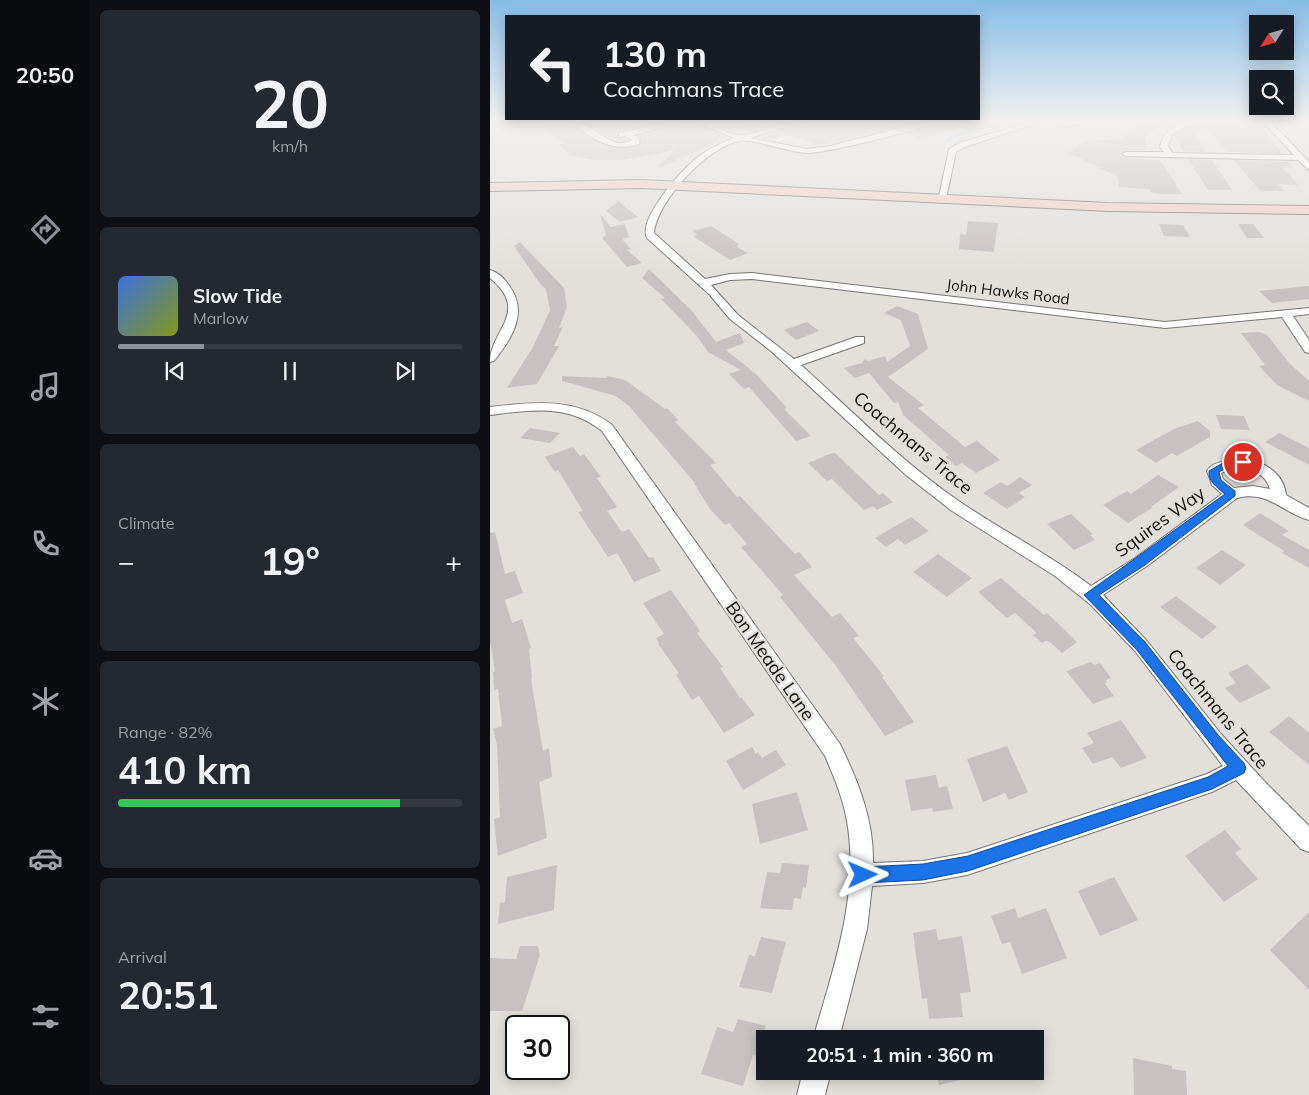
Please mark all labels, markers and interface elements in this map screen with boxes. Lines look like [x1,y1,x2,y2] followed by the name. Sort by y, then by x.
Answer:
[1249,15,1294,60] north arrow
[1249,15,1294,115] map controls
[603,32,707,76] text: 130 m
[520,35,585,100] icon: left
[16,61,74,89] text: 20:50
[251,63,329,144] text: 20
[1249,70,1294,115] button: search
[603,75,784,103] text: Coachmans Trace
[272,136,308,156] text: km/h
[28,212,63,247] icon: directions
[945,275,1071,308] street label: John Hawks Road
[193,284,282,308] text: Slow Tide
[193,308,249,328] text: Marlow
[161,357,189,385] icon: previous
[276,357,304,385] icon: pause
[391,357,419,385] icon: next
[28,369,63,404] icon: music
[849,386,978,499] street label: Coachmans Trace
[1222,441,1264,483] pin
[1229,448,1257,476] icon: arrive
[1110,481,1210,562] street label: Squires Way
[118,513,174,533] text: Climate
[28,526,63,561] icon: phone
[260,537,320,585] text: 19°
[118,544,135,579] text: −
[445,544,462,579] text: +
[721,597,820,725] street label: Bon Meade Lane
[1163,644,1274,774] street label: Coachmans Trace
[28,684,63,719] icon: climate
[118,722,213,742] text: Range · 82%
[118,746,252,794] text: 410 km
[28,841,63,876] icon: car
[836,848,888,900] position arrow
[118,947,167,967] text: Arrival
[118,971,219,1019] text: 20:51
[28,999,63,1034] icon: filters
[505,1015,570,1080] speed limit sign: 30
[806,1043,994,1067] text: 20:51 · 1 min · 360 m

